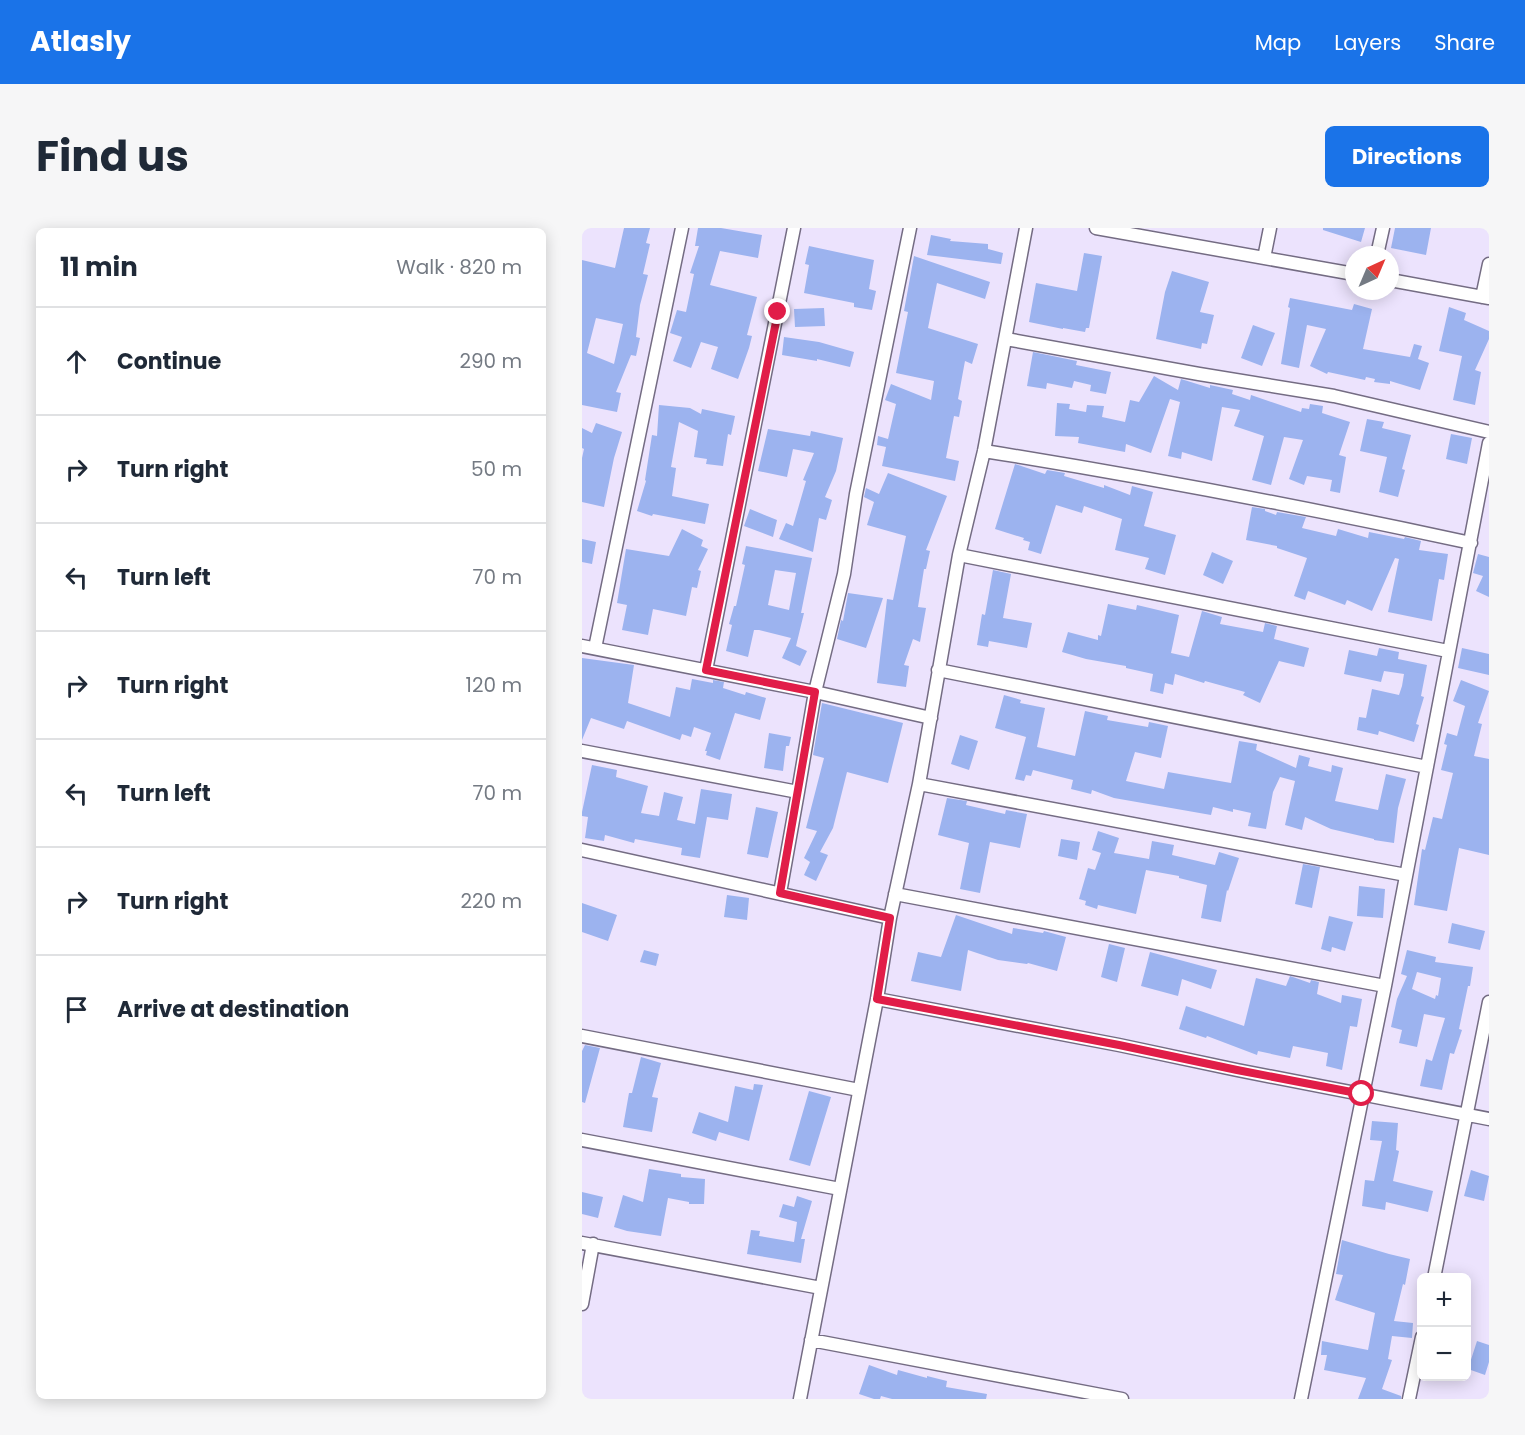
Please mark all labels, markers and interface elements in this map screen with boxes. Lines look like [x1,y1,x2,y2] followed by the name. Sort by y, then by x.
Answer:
[30,22,131,61] text: Atlasly
[1255,28,1301,57] text: Map
[1334,28,1401,57] text: Layers
[1434,28,1495,57] text: Share
[1325,126,1489,187] button: Directions
[36,127,189,186] text: Find us
[1345,246,1399,300] north arrow
[60,249,138,285] text: 11 min
[396,253,522,281] text: Walk · 820 m
[764,298,790,324] route end
[60,345,93,378] icon: ahead
[117,346,221,377] text: Continue
[459,347,522,375] text: 290 m
[60,453,93,486] icon: right
[117,454,228,485] text: Turn right
[471,455,522,483] text: 50 m
[60,561,93,594] icon: left
[117,562,211,593] text: Turn left
[473,563,522,591] text: 70 m
[60,669,93,702] icon: right
[117,670,228,701] text: Turn right
[466,671,522,699] text: 120 m
[60,777,93,810] icon: left
[117,778,211,809] text: Turn left
[473,779,522,807] text: 70 m
[60,885,93,918] icon: right
[117,886,228,917] text: Turn right
[461,887,522,915] text: 220 m
[60,993,93,1026] icon: arrive
[117,994,349,1025] text: Arrive at destination
[1348,1080,1374,1106] route start
[1417,1273,1471,1381] map controls
[1417,1273,1471,1327] button: +
[1417,1327,1471,1381] button: −

